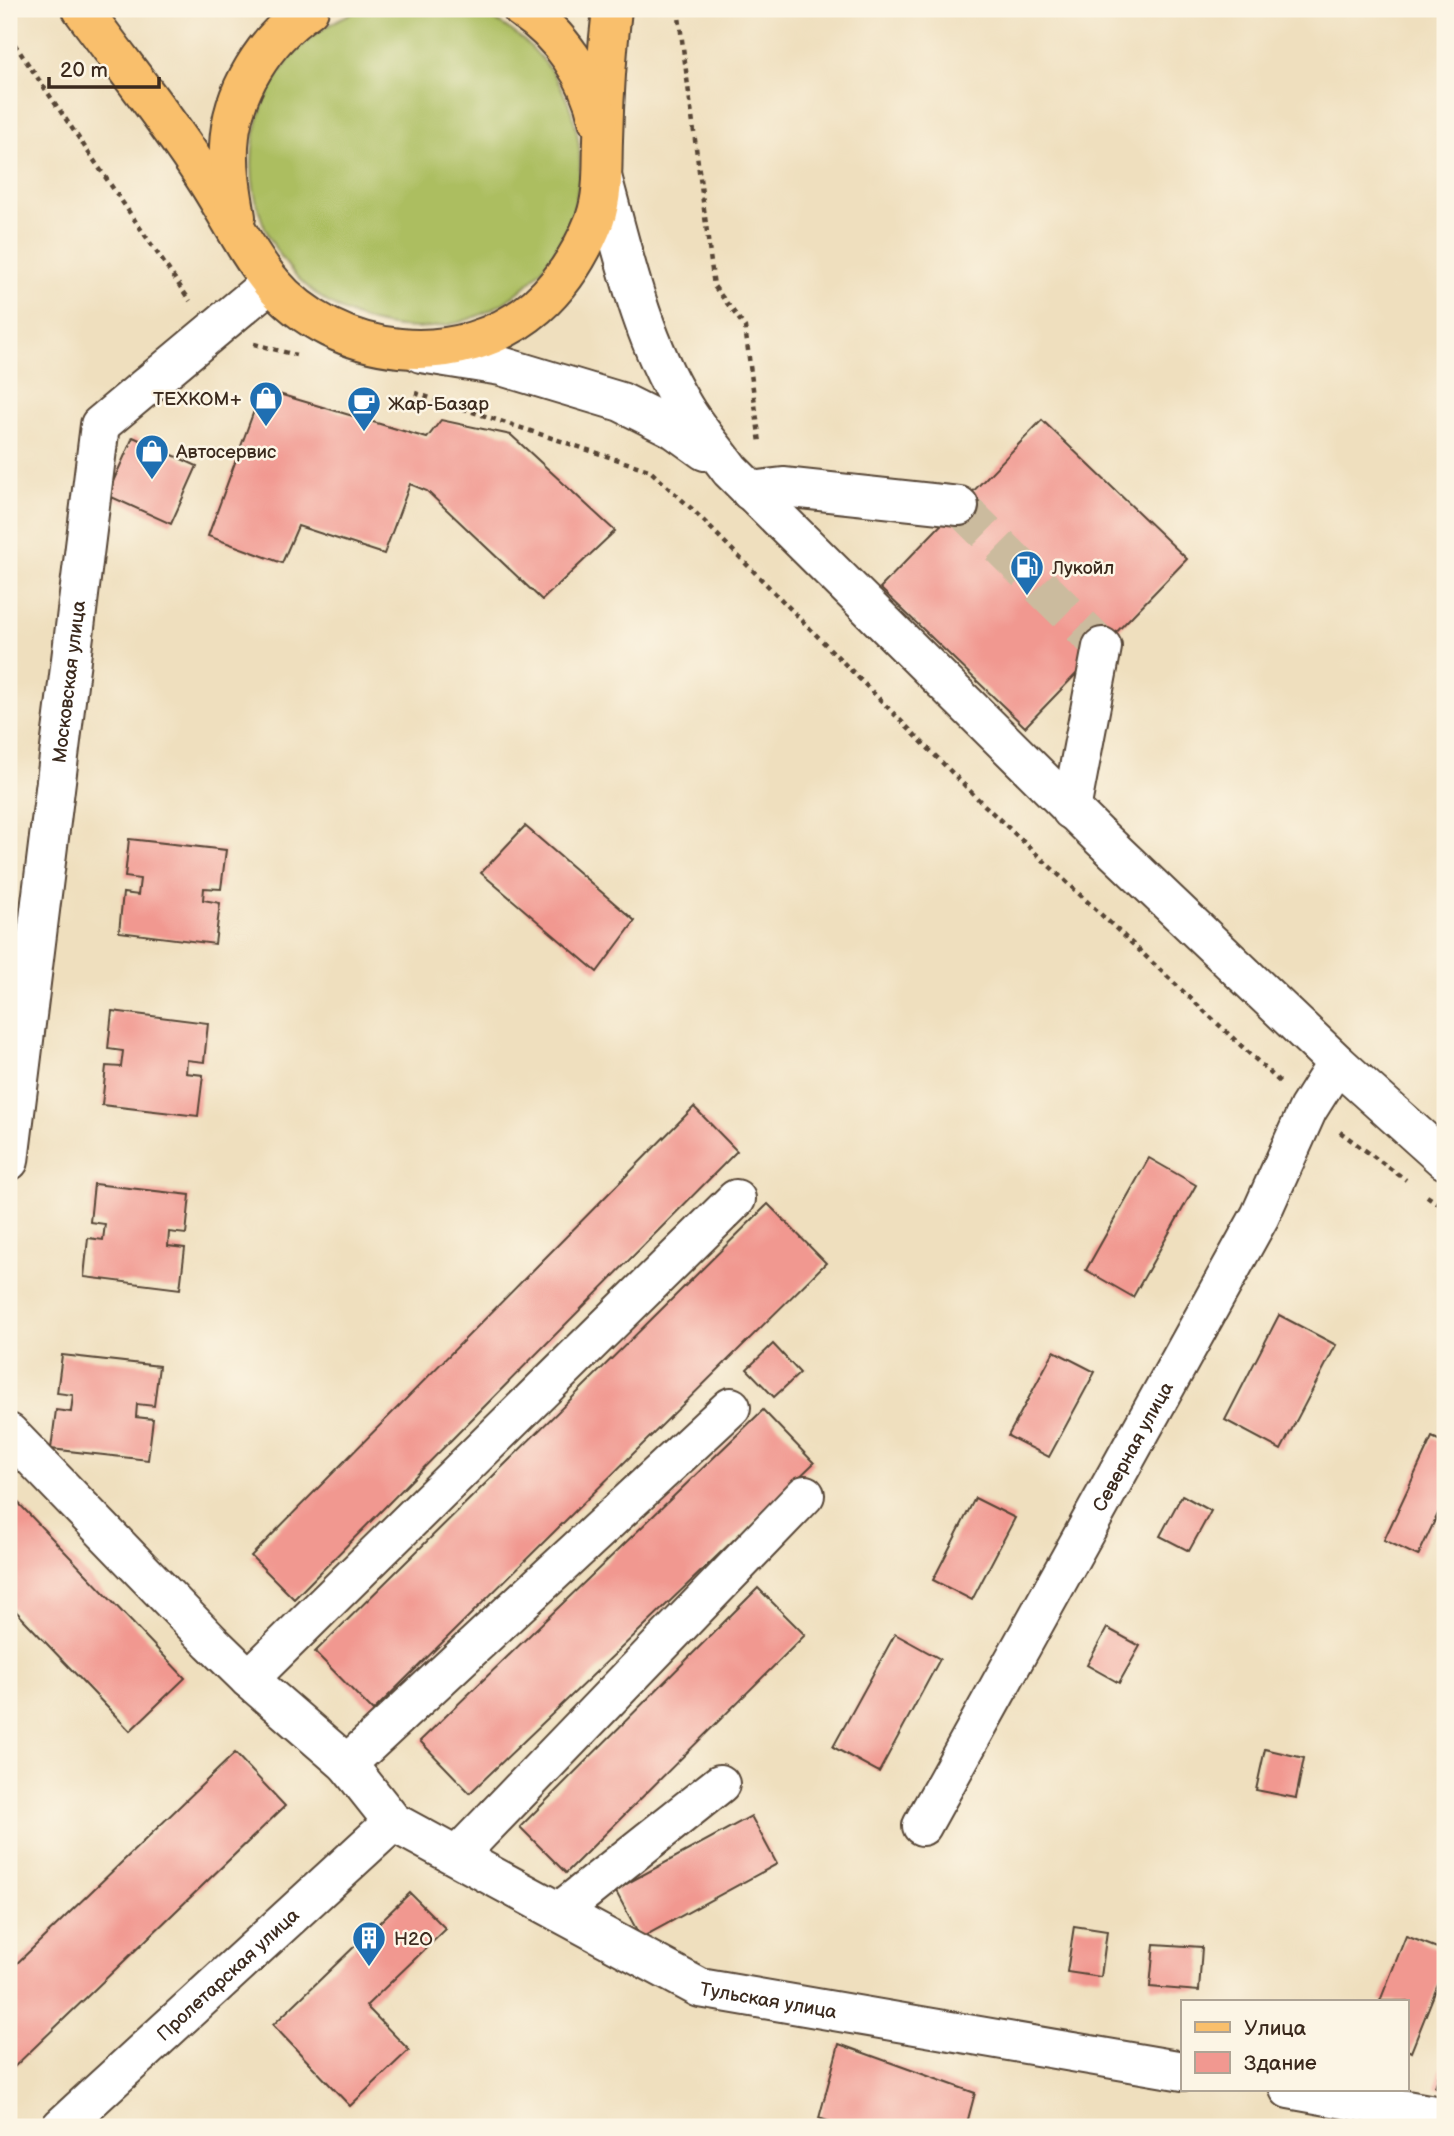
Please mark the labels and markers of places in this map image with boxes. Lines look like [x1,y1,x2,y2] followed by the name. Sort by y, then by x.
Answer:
[247,379,285,428] shop icon: ТЕХКОМ+
[345,384,383,433] cafe icon: Жар-Базар
[153,388,242,411] place label: ТЕХКОМ+
[388,393,489,416] place label: Жар-Базар
[133,432,171,481] shop icon: Автосервис
[175,441,277,464] place label: Автосервис
[1008,548,1046,597] fuel station icon: Лукойл
[1051,557,1114,580] place label: Лукойл
[350,1919,388,1968] building icon: Н2О
[394,1928,433,1951] place label: Н2О

